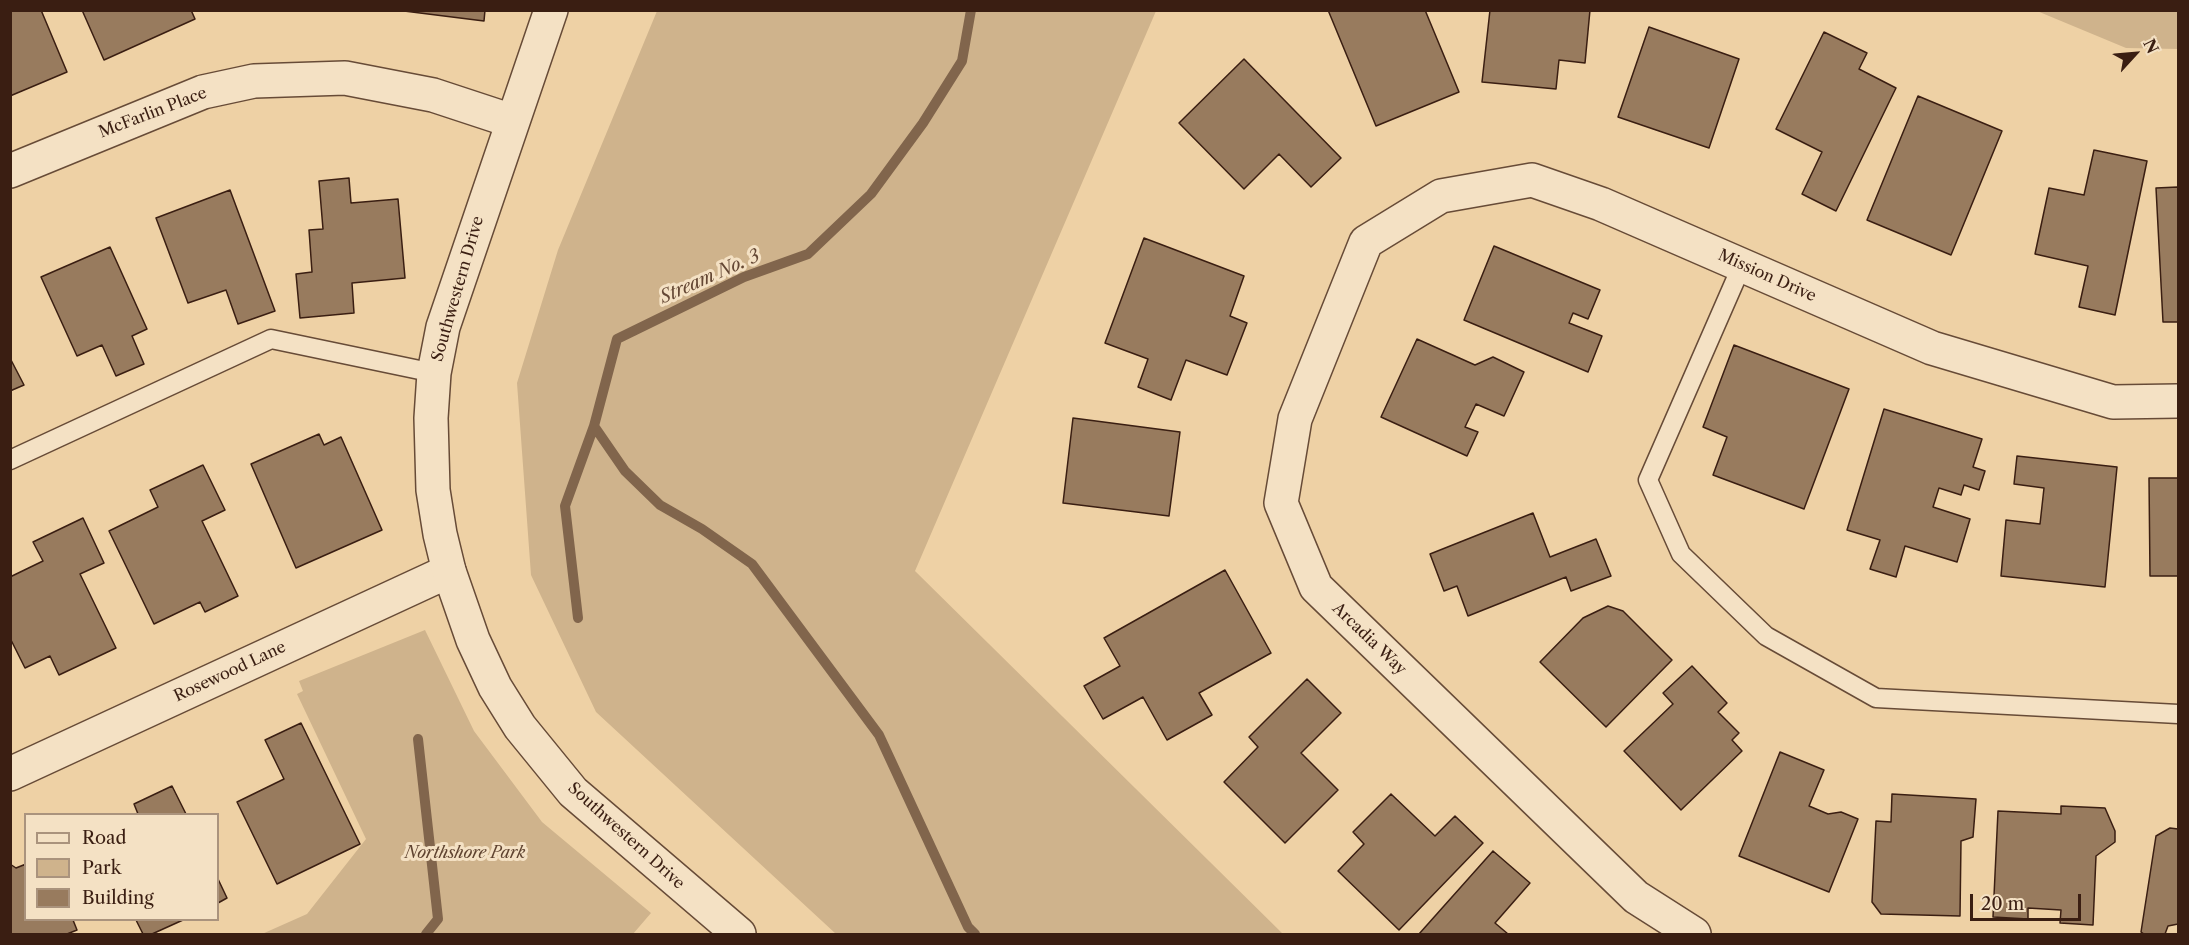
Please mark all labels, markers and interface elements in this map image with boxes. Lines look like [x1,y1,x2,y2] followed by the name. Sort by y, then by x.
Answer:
[2105,24,2165,84] north arrow
[2139,35,2163,57] text: N
[96,84,210,142] street label: McFarlin Place
[428,214,488,364] street label: Southwestern Drive
[657,245,763,309] water label: Stream No. 3
[1715,246,1819,306] street label: Mission Drive
[1328,599,1410,679] street label: Arcadia Way
[171,638,289,706] street label: Rosewood Lane
[564,779,688,893] street label: Southwestern Drive
[24,813,219,921] legend
[82,827,127,849] text: Road
[405,843,525,863] park label: Northshore Park
[82,857,121,879] text: Park
[1973,882,2084,920] scale bar
[82,887,154,909] text: Building
[1981,893,2024,915] text: 20 m

